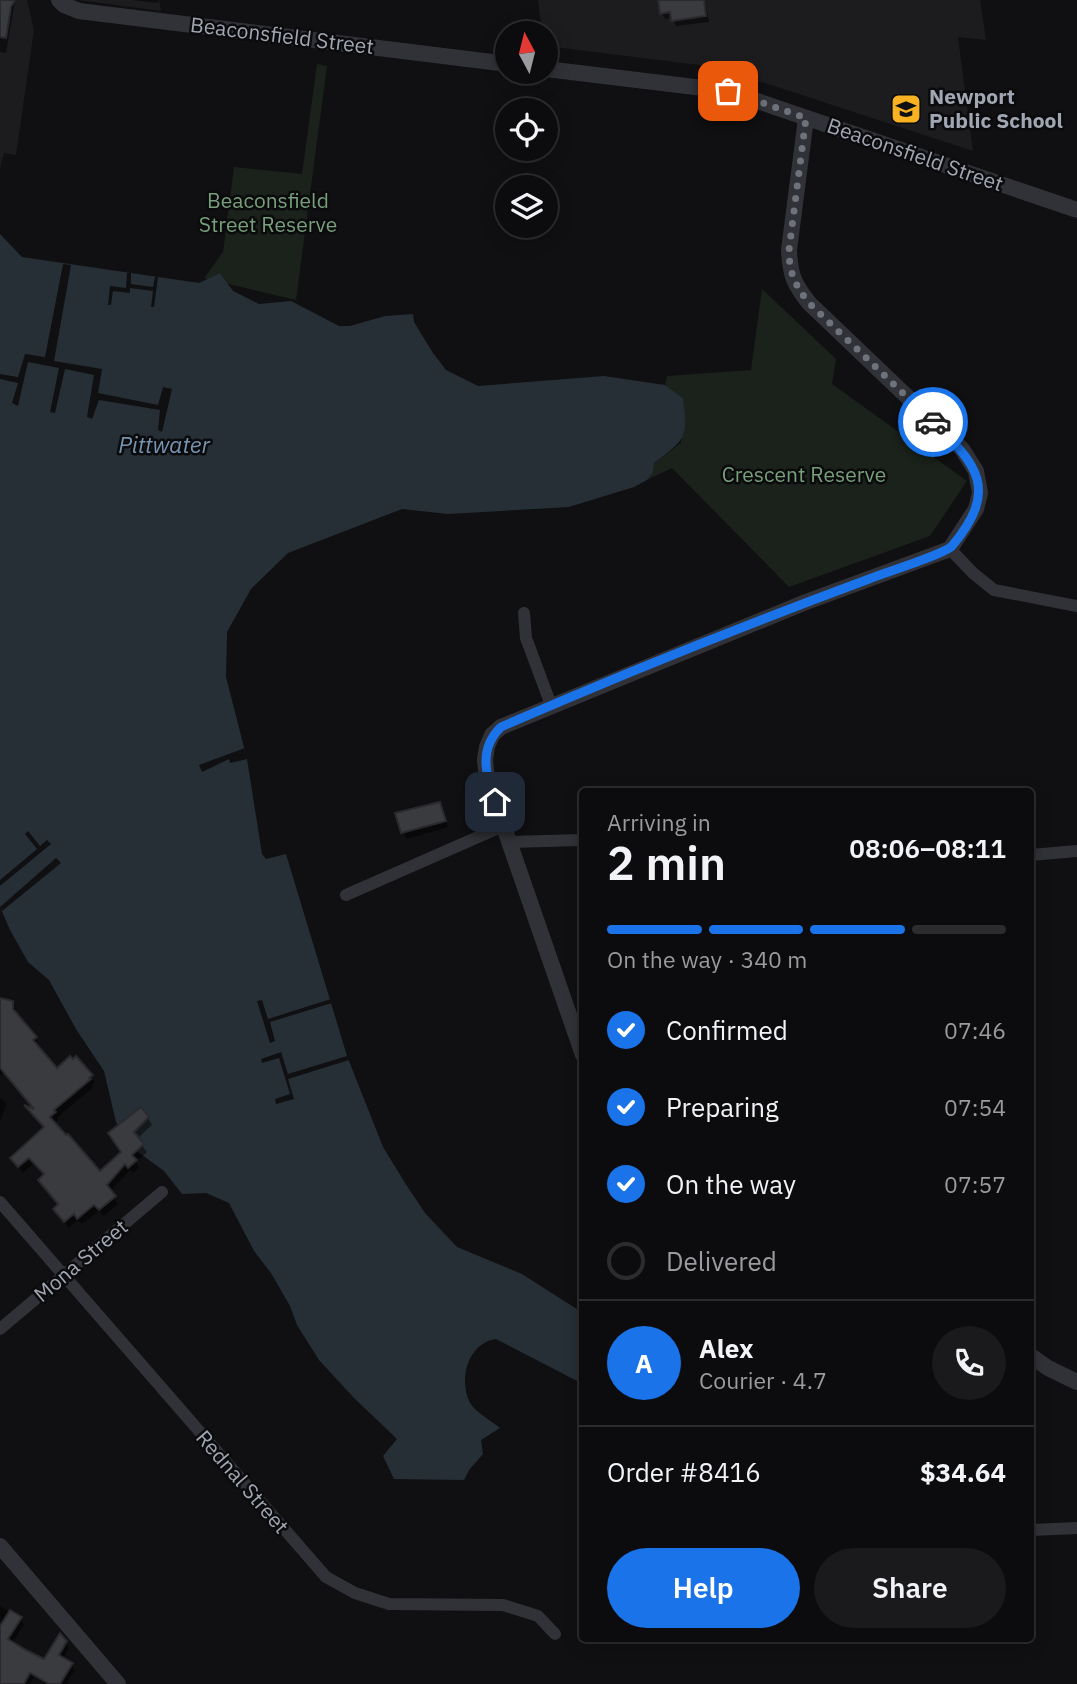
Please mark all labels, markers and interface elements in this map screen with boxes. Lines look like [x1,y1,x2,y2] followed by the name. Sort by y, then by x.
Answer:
[189,10,375,60] street label: Beaconsfield Street
[495,21,558,84] north arrow
[495,21,558,238] map controls
[698,61,758,121] pin
[709,72,747,110] icon: bag
[929,82,1063,134] place label: Newport Public School
[889,92,923,126] school or university icon: Newport Public School
[495,98,558,161] button: locate
[823,111,1007,197] street label: Beaconsfield Street
[495,175,558,238] button: layers
[199,186,337,238] park label: Beaconsfield Street Reserve
[898,387,968,457] courier
[914,403,952,441] icon: car
[118,429,210,459] water label: Pittwater
[722,460,886,488] park label: Crescent Reserve
[465,772,525,832] pin
[476,783,514,821] icon: home
[607,807,711,837] text: Arriving in
[849,831,1006,865] text: 08:06–08:11
[607,833,726,893] text: 2 min
[607,944,807,974] text: On the way · 340 m
[607,1011,645,1049] icon: check
[666,1013,788,1047] text: Confirmed
[944,1015,1006,1045] text: 07:46
[607,1088,645,1126] icon: check
[666,1090,779,1124] text: Preparing
[944,1092,1006,1122] text: 07:54
[607,1165,645,1203] icon: check
[666,1167,796,1201] text: On the way
[944,1169,1006,1199] text: 07:57
[27,1213,133,1308] street label: Mona Street
[666,1244,777,1278] text: Delivered
[932,1326,1006,1400] button: phone
[699,1331,753,1365] text: Alex
[635,1346,653,1380] text: A
[699,1365,827,1395] text: Courier · 4.7
[190,1424,295,1539] street label: Rednal Street
[607,1455,761,1489] text: Order #8416
[920,1455,1006,1489] text: $34.64
[607,1548,800,1628] button: Help
[814,1548,1006,1628] button: Share

